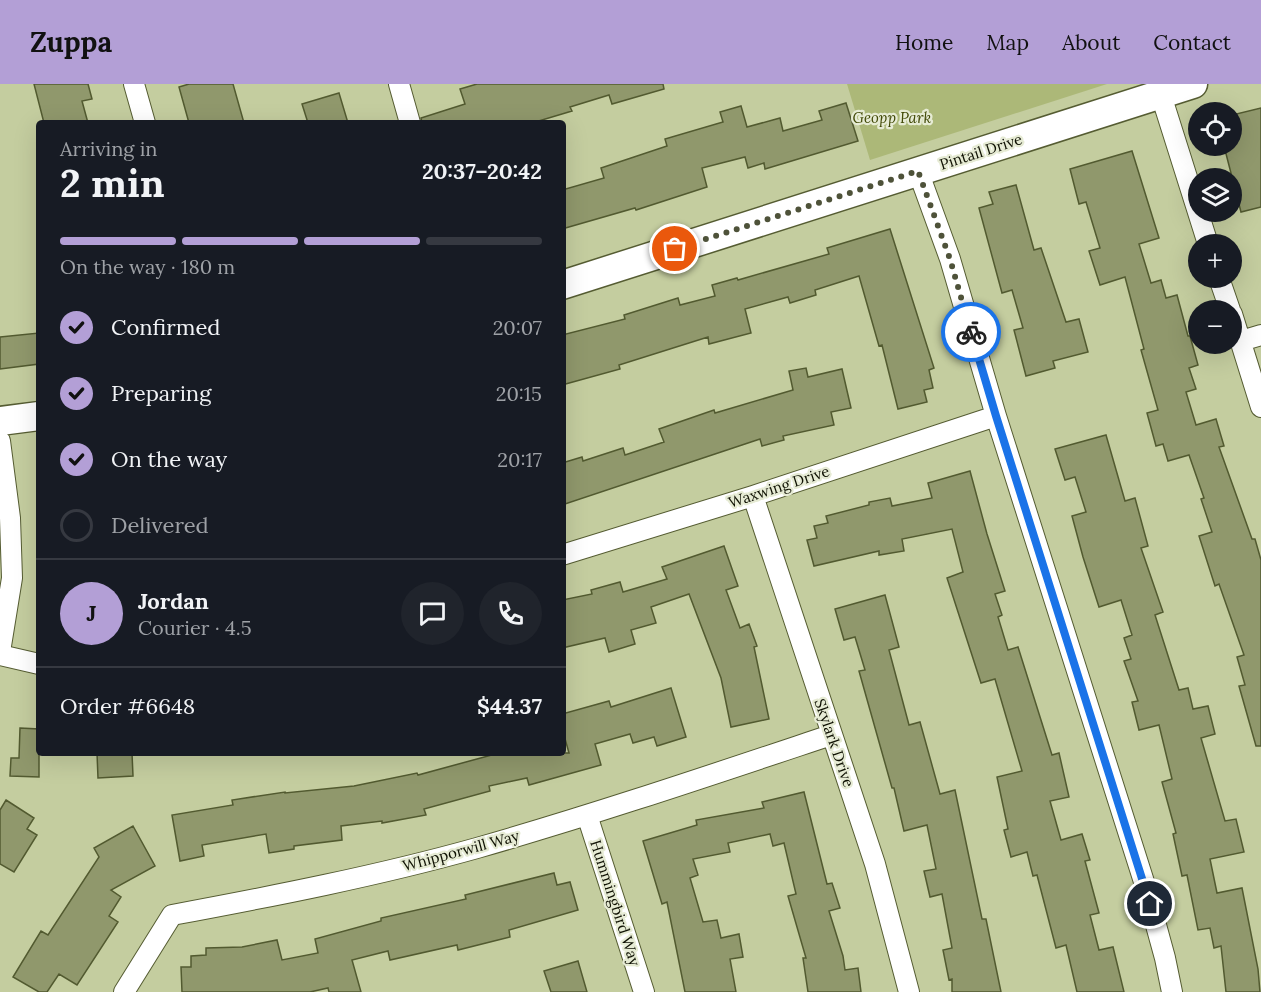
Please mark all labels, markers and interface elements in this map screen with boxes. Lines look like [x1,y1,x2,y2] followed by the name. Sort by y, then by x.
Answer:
[30,24,112,60] text: Zuppa
[895,29,953,56] text: Home
[986,29,1029,56] text: Map
[1062,29,1120,56] text: About
[1153,29,1231,56] text: Contact
[1188,102,1242,354] map controls
[1188,102,1242,156] button: locate
[853,108,932,127] park label: Geopp Park
[937,129,1024,174] street label: Pintail Drive
[60,136,157,161] text: Arriving in
[422,157,542,185] text: 20:37–20:42
[60,158,165,208] text: 2 min
[1188,168,1242,222] button: layers
[649,223,700,274] pin
[658,232,691,265] icon: bag
[1188,234,1242,288] button: +
[60,254,235,279] text: On the way · 180 m
[1188,300,1242,354] button: −
[941,302,1001,362] courier
[60,311,93,344] icon: check
[111,313,220,341] text: Confirmed
[493,315,542,340] text: 20:07
[955,316,988,349] icon: bike
[60,377,93,410] icon: check
[111,379,211,407] text: Preparing
[496,381,542,406] text: 20:15
[60,443,93,476] icon: check
[111,445,227,473] text: On the way
[497,447,542,472] text: 20:17
[726,461,832,512] street label: Waxwing Drive
[111,511,209,539] text: Delivered
[401,582,464,645] button: chat
[479,582,542,645] button: phone
[138,587,209,615] text: Jordan
[87,599,96,627] text: J
[138,615,252,640] text: Courier · 4.5
[60,692,195,720] text: Order #6648
[477,692,542,720] text: $44.37
[810,696,858,790] street label: Skylark Drive
[400,826,521,875] street label: Whipporwill Way
[586,837,645,968] street label: Hummingbird Way
[1124,878,1175,929] pin
[1133,887,1166,920] icon: home

